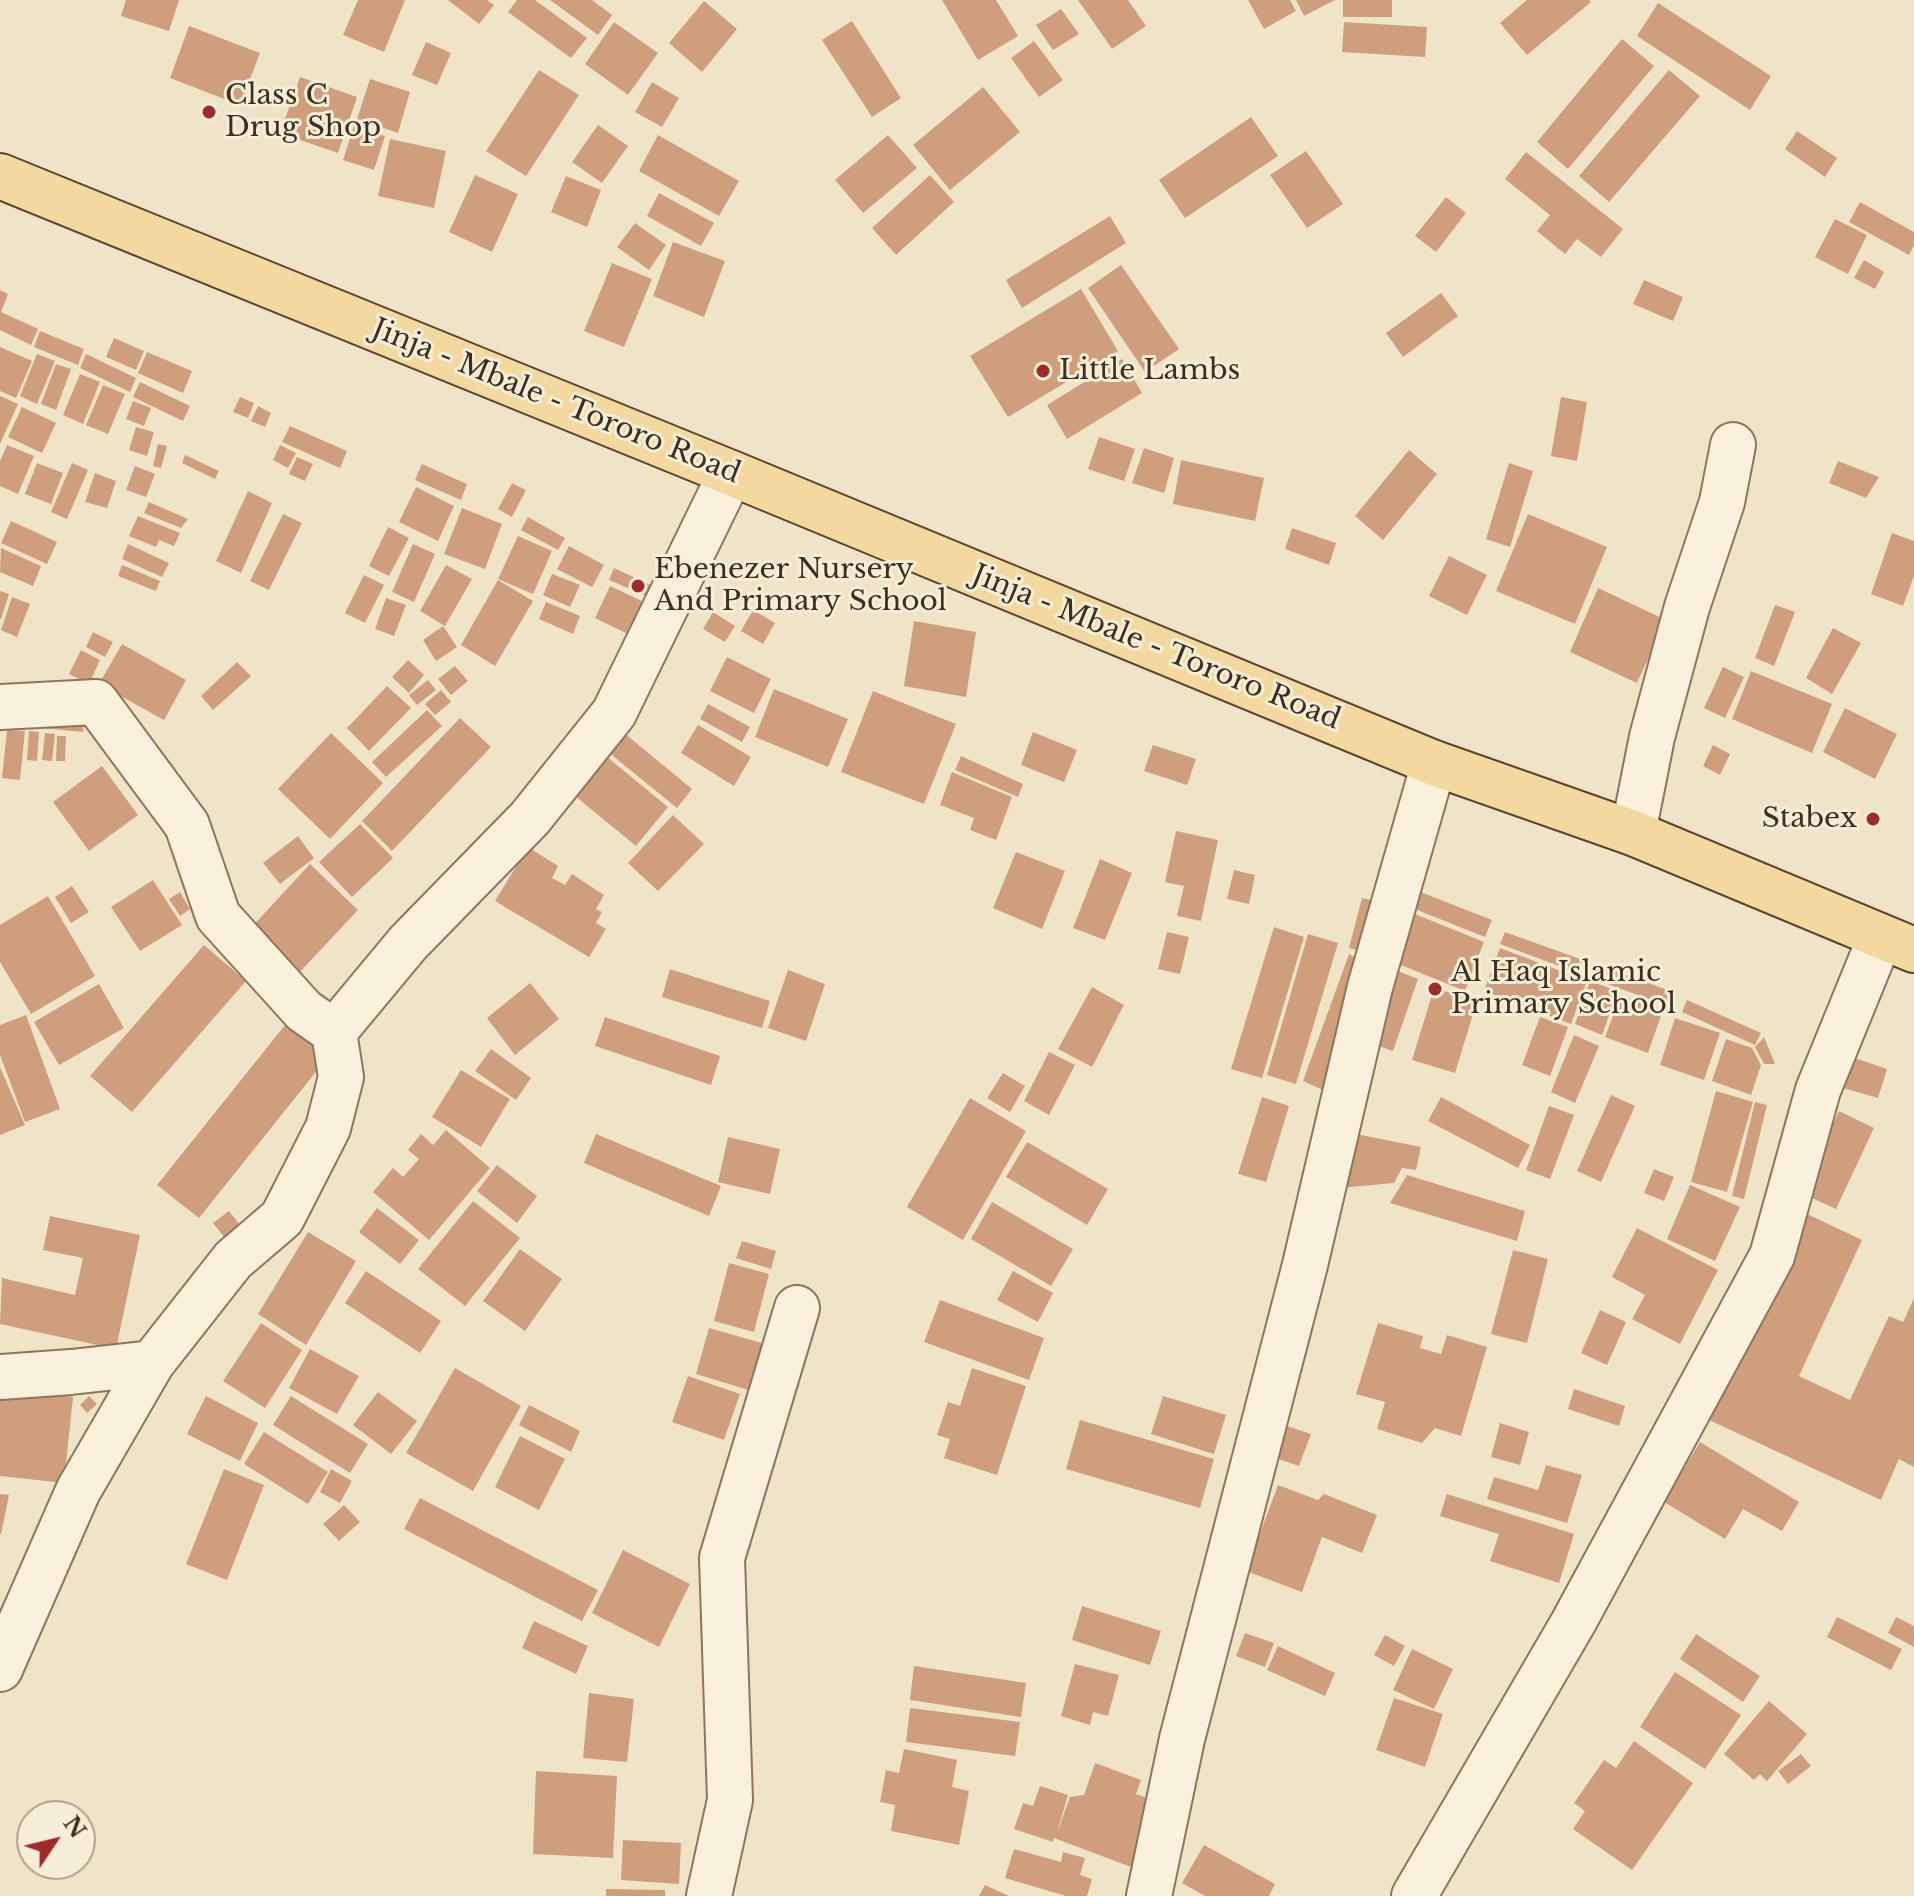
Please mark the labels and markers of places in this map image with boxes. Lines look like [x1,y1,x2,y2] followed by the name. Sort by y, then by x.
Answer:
[225,79,381,145] place label: Class C Drug Shop
[200,103,218,121] marker: Class C Drug Shop
[1059,354,1240,388] place label: Little Lambs
[1034,362,1052,380] marker: Little Lambs
[654,553,947,619] place label: Ebenezer Nursery And Primary School
[629,577,647,595] marker: Ebenezer Nursery And Primary School
[1762,802,1857,836] place label: Stabex
[1864,810,1882,828] marker: Stabex
[1451,956,1676,1022] place label: Al Haq Islamic Primary School
[1426,980,1444,998] marker: Al Haq Islamic Primary School

